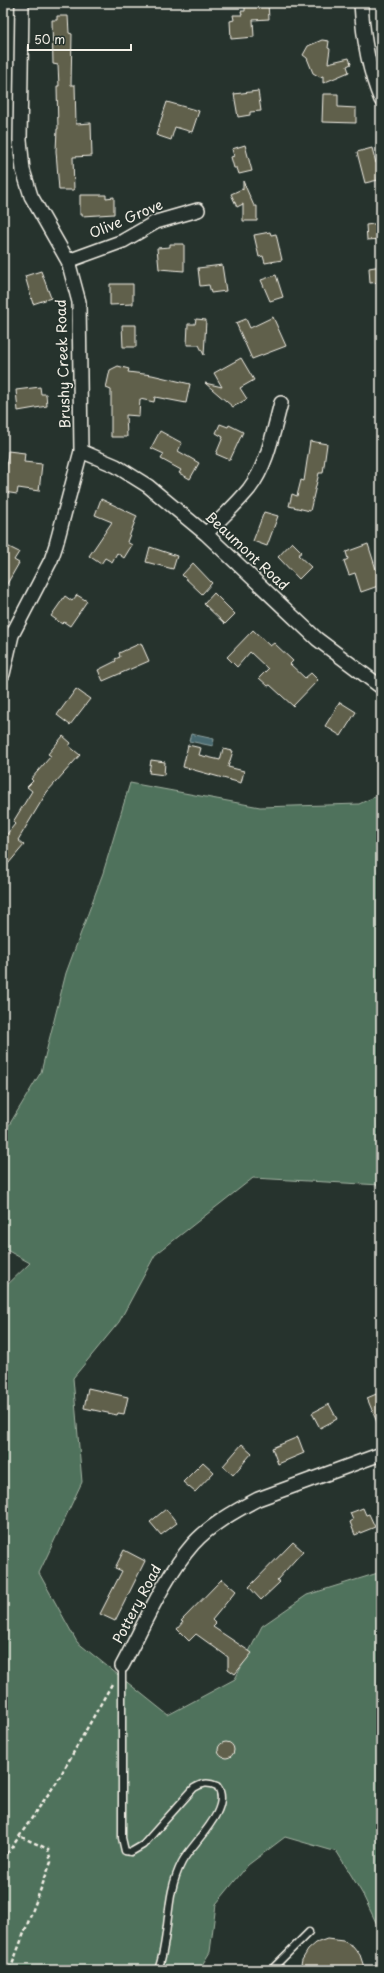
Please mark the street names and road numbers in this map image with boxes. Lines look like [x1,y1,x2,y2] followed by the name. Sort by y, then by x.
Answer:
[86,194,166,243] street label: Olive Grove
[50,299,75,429] street label: Brushy Creek Road
[201,506,294,595] street label: Beaumont Road
[107,1560,166,1647] street label: Pottery Road

